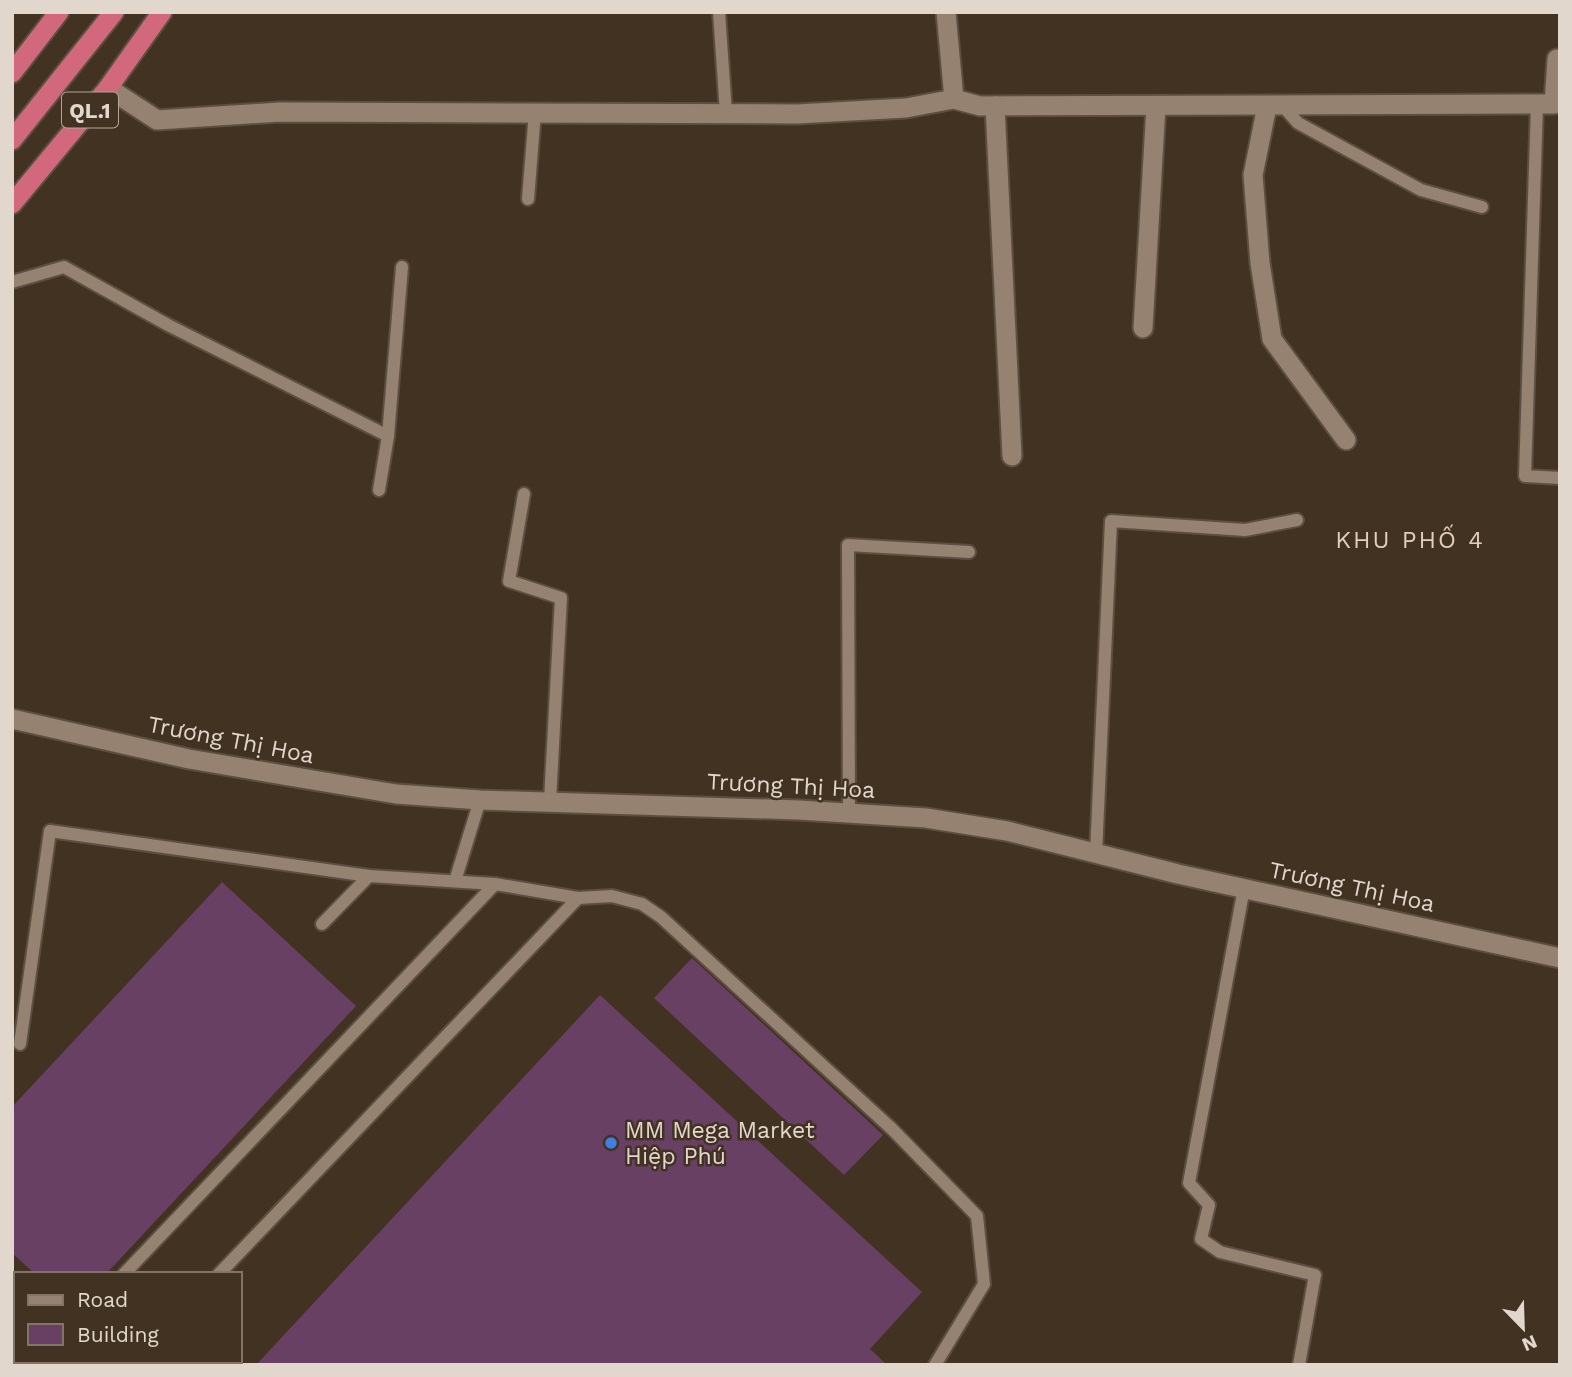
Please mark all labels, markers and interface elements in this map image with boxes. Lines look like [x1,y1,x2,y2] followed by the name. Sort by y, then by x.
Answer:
[62,92,118,128] road number: QL.1
[1335,524,1485,554] district label: KHU PHỐ 4
[146,711,316,769] street label: Trương Thị Hoa
[706,768,876,804] street label: Trương Thị Hoa
[1267,856,1437,918] street label: Trương Thị Hoa
[625,1117,815,1170] place label: MM Mega Market Hiệp Phú
[603,1135,619,1151] marker: MM Mega Market Hiệp Phú
[14,1272,242,1363] legend
[77,1287,128,1312] text: Road
[1488,1293,1558,1363] north arrow
[77,1322,159,1347] text: Building
[1518,1330,1540,1357] text: N

